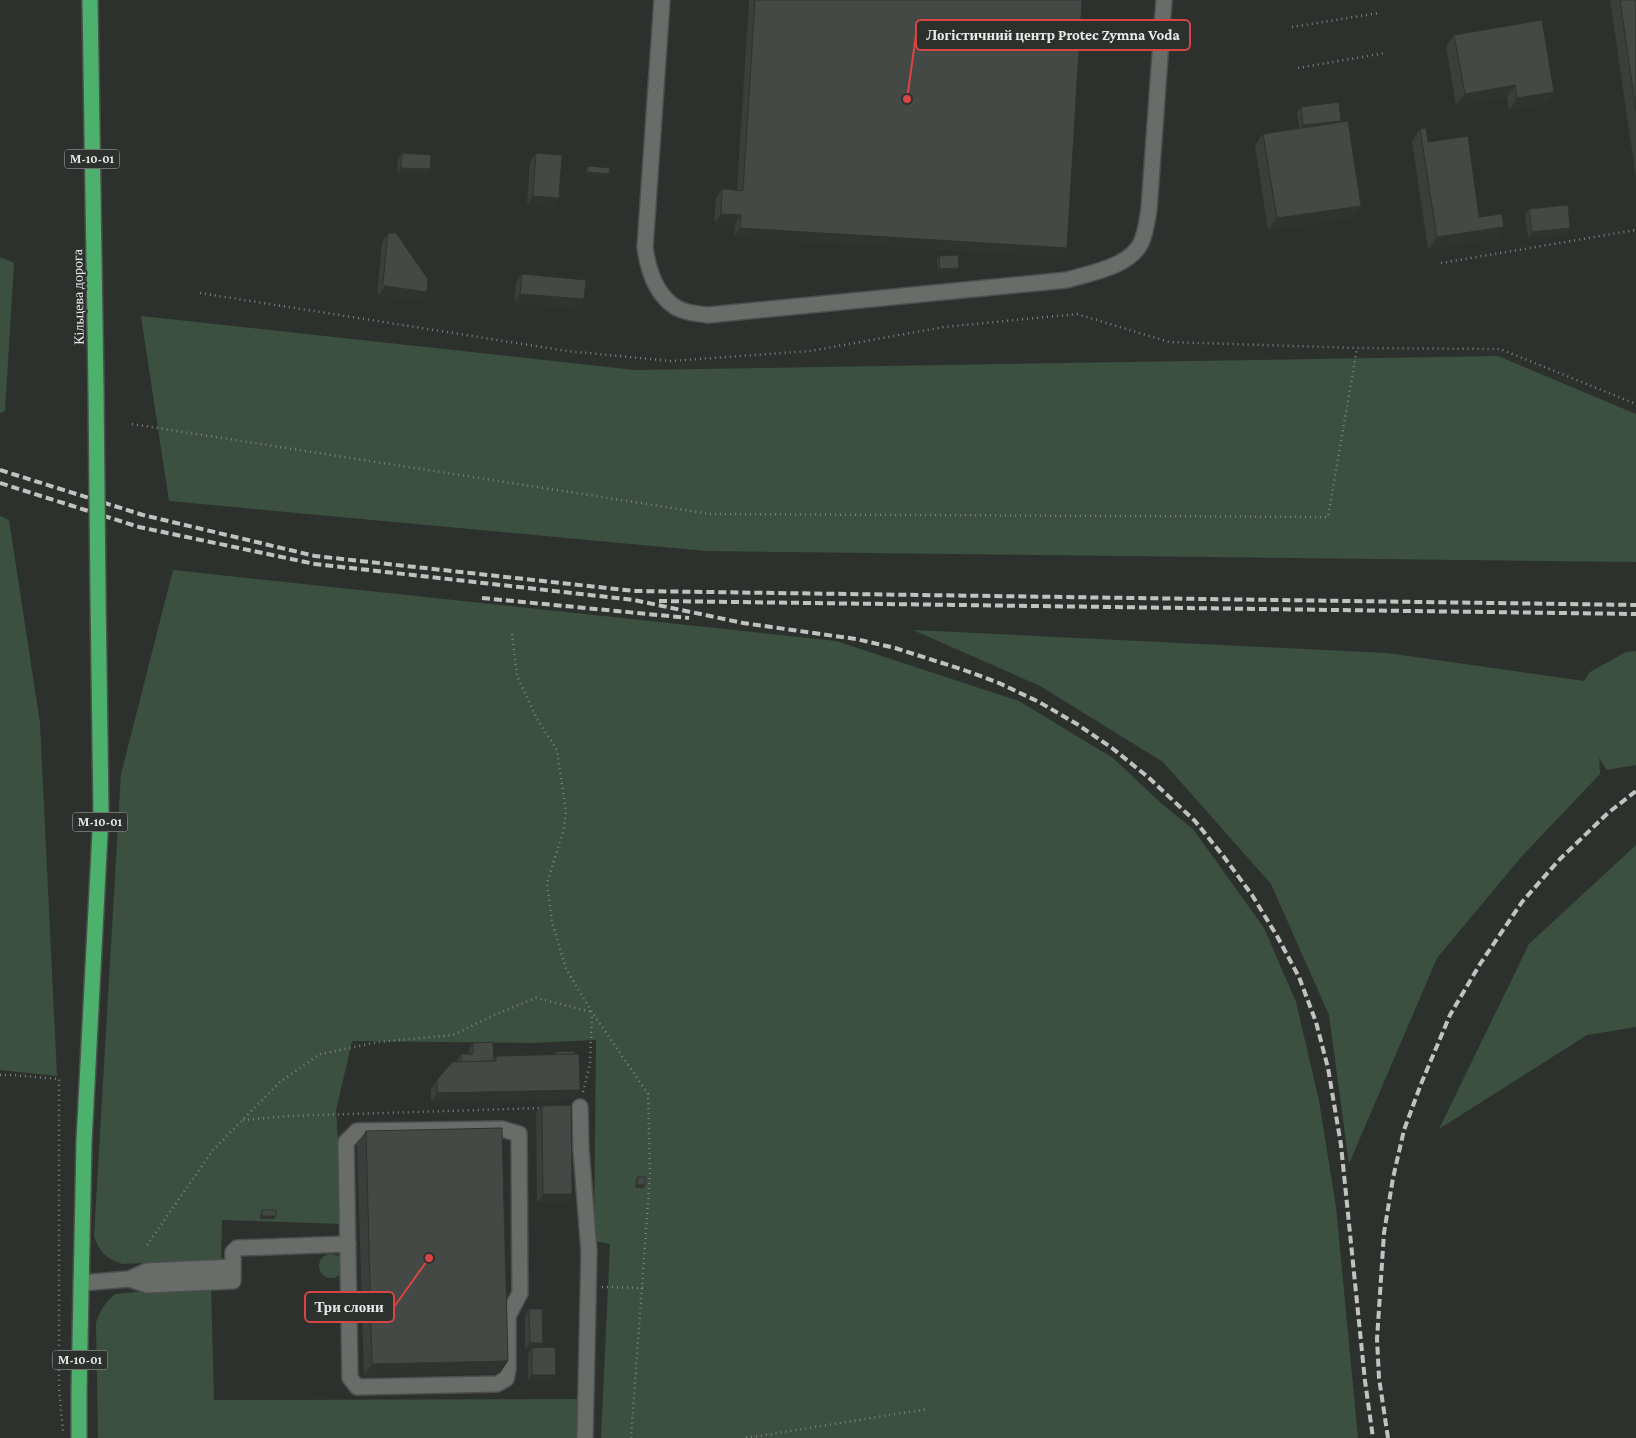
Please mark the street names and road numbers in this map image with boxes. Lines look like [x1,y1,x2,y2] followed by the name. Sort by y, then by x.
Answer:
[64,150,120,168] road number: М-10-01
[69,248,87,345] street label: Кільцева дорога
[72,812,128,832] road number: М-10-01
[52,1350,108,1370] road number: М-10-01

